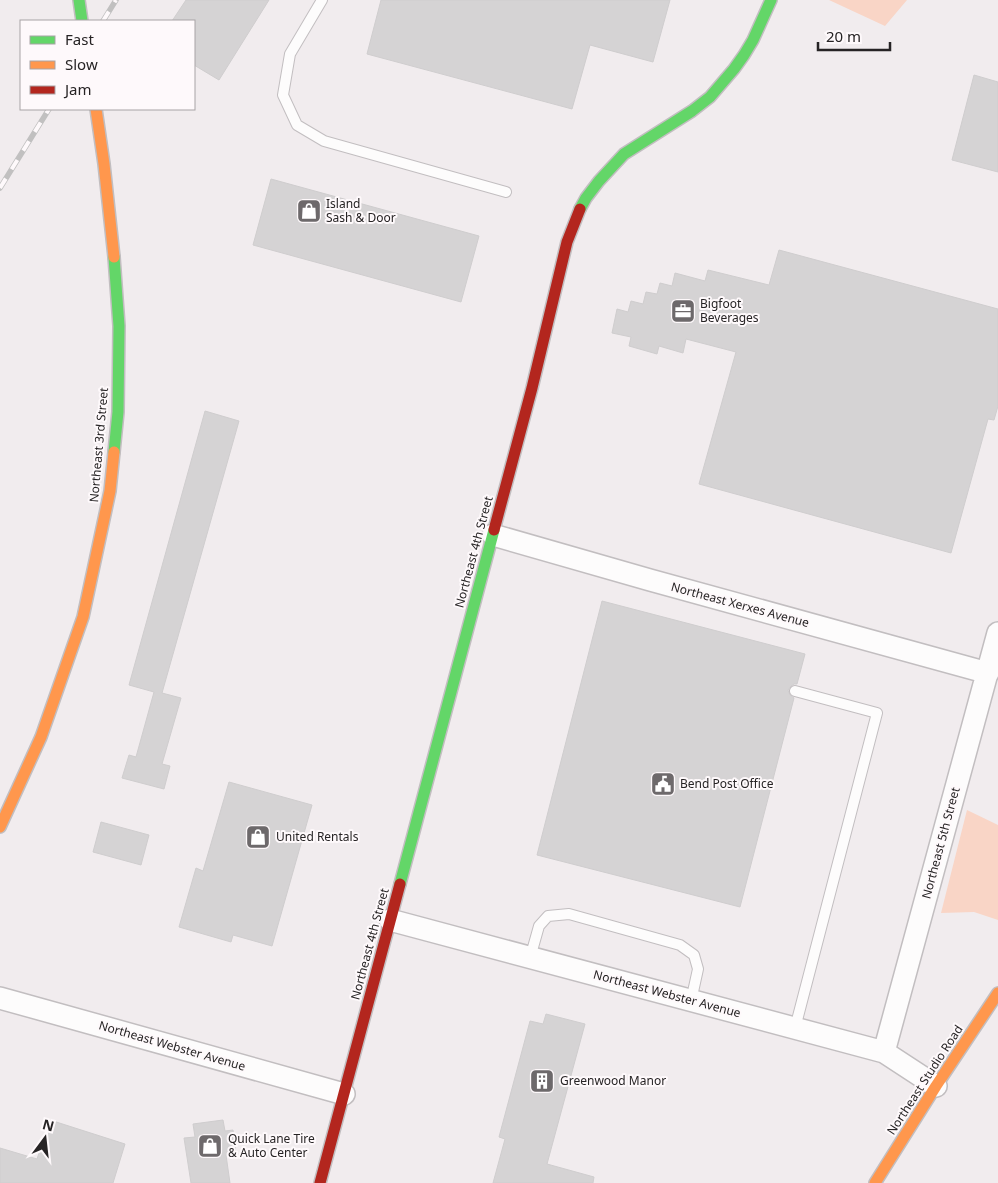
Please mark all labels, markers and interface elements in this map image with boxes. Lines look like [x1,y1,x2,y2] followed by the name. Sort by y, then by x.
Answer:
[20,20,195,110] legend
[818,20,890,52] scale bar
[826,26,861,46] text: 20 m
[65,29,94,49] text: Fast
[65,54,98,74] text: Slow
[63,79,92,99] text: Jam
[326,195,396,226] place label: Island Sash & Door
[296,198,322,224] shop icon: Island Sash & Door
[700,295,759,326] place label: Bigfoot Beverages
[670,298,696,324] office icon: Bigfoot Beverages
[85,386,112,503] street label: Northeast 3rd Street
[450,493,497,610] street label: Northeast 4th Street
[669,578,811,631] street label: Northeast Xerxes Avenue
[650,771,676,797] public building icon: Bend Post Office
[680,775,774,792] place label: Bend Post Office
[917,784,964,901] street label: Northeast 5th Street
[245,824,271,850] shop icon: United Rentals
[276,828,359,845] place label: United Rentals
[346,885,393,1002] street label: Northeast 4th Street
[592,966,743,1021] street label: Northeast Webster Avenue
[97,1016,248,1075] street label: Northeast Webster Avenue
[883,1021,967,1138] street label: Northeast Studio Road
[529,1068,555,1094] building icon: Greenwood Manor
[560,1072,666,1089] place label: Greenwood Manor
[20,1113,70,1163] north arrow
[41,1114,56,1136] text: N
[228,1130,315,1161] place label: Quick Lane Tire & Auto Center
[197,1133,223,1159] shop icon: Quick Lane Tire & Auto Center

